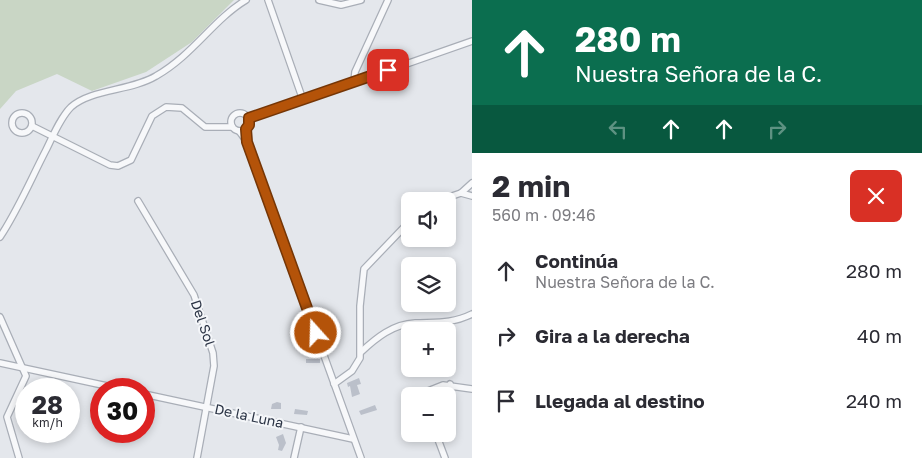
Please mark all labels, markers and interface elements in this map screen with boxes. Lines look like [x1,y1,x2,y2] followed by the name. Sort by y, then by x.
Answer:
[575,18,681,60] text: 280 m
[492,20,557,85] icon: ahead
[367,49,409,91] pin
[374,56,402,84] icon: arrive
[575,60,822,87] text: Nuestra Señora de la C.
[604,115,632,143] icon: left
[657,115,685,143] icon: ahead
[710,115,738,143] icon: ahead
[763,115,791,143] icon: right
[492,168,570,204] text: 2 min
[850,170,902,222] button: close
[401,192,456,442] map controls
[401,192,456,247] button: sound
[492,205,596,225] text: 560 m · 09:46
[535,249,618,272] text: Continúa
[401,257,456,312] button: layers
[492,257,520,285] icon: ahead
[846,259,902,282] text: 280 m
[535,272,715,292] text: Nuestra Señora de la C.
[188,297,219,348] street label: Del Sol
[289,306,341,358] position arrow
[401,322,456,377] button: +
[492,322,520,350] icon: right
[535,324,690,347] text: Gira a la derecha
[857,324,902,347] text: 40 m
[90,378,155,443] speed limit sign: 30
[401,387,456,442] button: −
[492,387,520,415] icon: arrive
[32,389,63,420] text: 28
[535,389,705,412] text: Llegada al destino
[846,389,902,412] text: 240 m
[213,400,285,431] street label: De la Luna
[32,415,63,430] text: km/h

